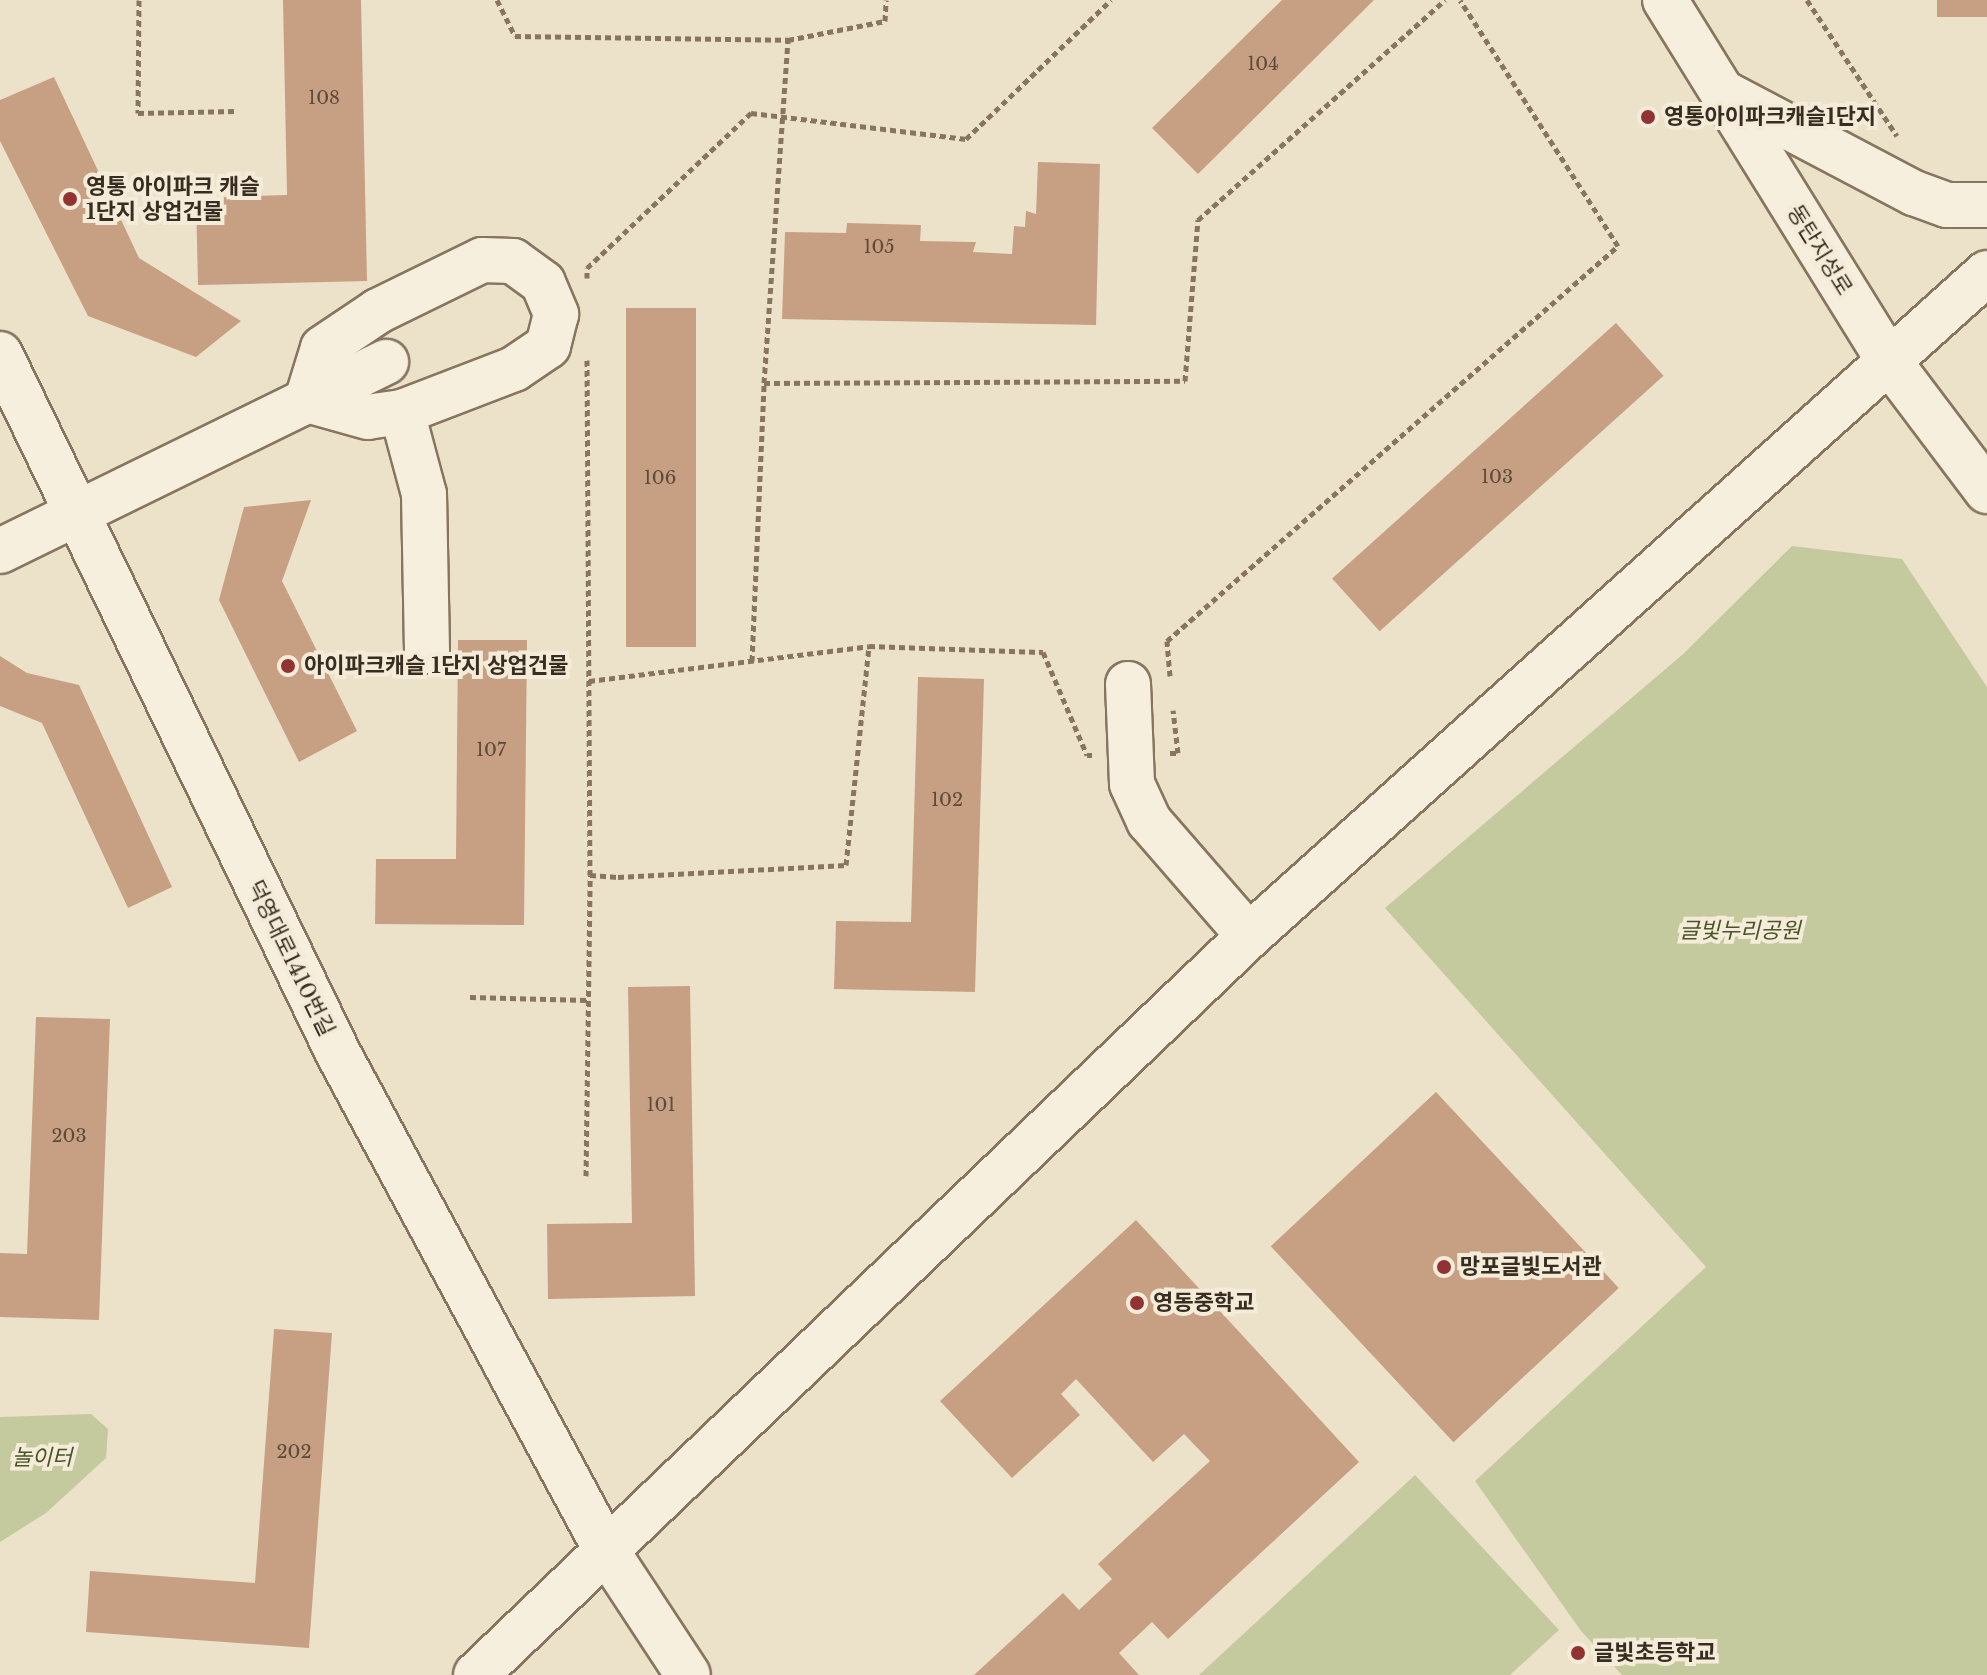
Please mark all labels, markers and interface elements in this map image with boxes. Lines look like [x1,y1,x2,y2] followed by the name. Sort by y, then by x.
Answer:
[1247,53,1279,75] house number: 104
[308,87,340,109] house number: 108
[1664,104,1876,130] place label: 영통아이파크캐슬1단지
[1639,108,1657,126] marker: 영통아이파크캐슬1단지
[86,173,260,224] place label: 영통 아이파크 캐슬 1단지 상업건물
[61,190,79,208] marker: 영통 아이파크 캐슬 1단지 상업건물
[1782,200,1858,300] street label: 동탄지성로
[863,236,895,258] house number: 105
[1481,466,1513,488] house number: 103
[644,467,676,489] house number: 106
[304,653,568,679] place label: 아이파크캐슬 1단지 상업건물
[279,657,297,675] marker: 아이파크캐슬 1단지 상업건물
[476,739,506,761] house number: 107
[931,789,963,811] house number: 102
[242,876,340,1040] street label: 덕영대로1410번길
[1679,918,1801,944] park label: 글빛누리공원
[647,1094,675,1116] house number: 101
[51,1125,87,1147] house number: 203
[1460,1254,1602,1280] place label: 망포글빛도서관
[1435,1258,1453,1276] marker: 망포글빛도서관
[1153,1290,1254,1316] place label: 영동중학교
[1128,1294,1146,1312] marker: 영동중학교
[276,1441,312,1463] house number: 202
[12,1445,72,1471] park label: 놀이터
[1594,1640,1715,1666] place label: 글빛초등학교
[1569,1644,1587,1662] marker: 글빛초등학교

